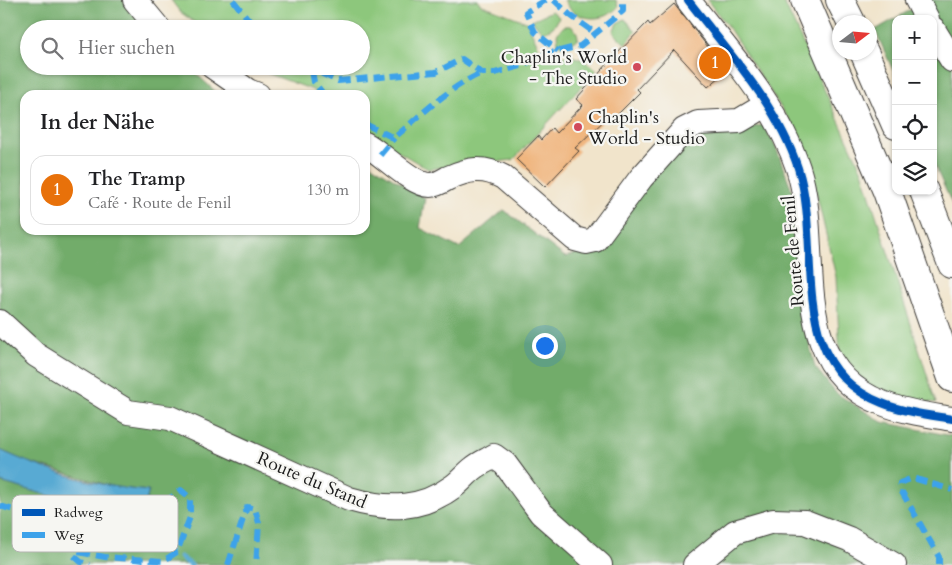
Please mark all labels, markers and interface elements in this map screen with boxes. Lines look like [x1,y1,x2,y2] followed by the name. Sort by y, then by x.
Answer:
[832,15,877,60] north arrow
[892,15,937,195] map controls
[892,15,937,60] button: +
[20,20,370,75] search box
[38,34,66,62] icon: search
[78,35,175,61] text: Hier suchen
[699,44,731,82] pin: 1
[501,45,627,91] place label: Chaplin's World - The Studio
[892,60,937,105] button: −
[631,61,643,73] marker: Chaplin's World - The Studio
[587,105,705,151] place label: Chaplin's World - Studio
[892,105,937,150] button: locate
[40,108,155,137] text: In der Nähe
[572,121,584,133] marker: Chaplin's World - Studio
[892,150,937,195] button: layers
[88,166,186,192] text: The Tramp
[53,179,61,201] text: 1
[307,179,349,201] text: 130 m
[88,192,231,214] text: Café · Route de Fenil
[776,194,811,308] street label: Route de Fenil
[532,333,558,359] your location
[253,446,371,515] street label: Route du Stand
[12,495,178,552] legend
[54,503,103,522] text: Radweg
[53,526,84,545] text: Weg

